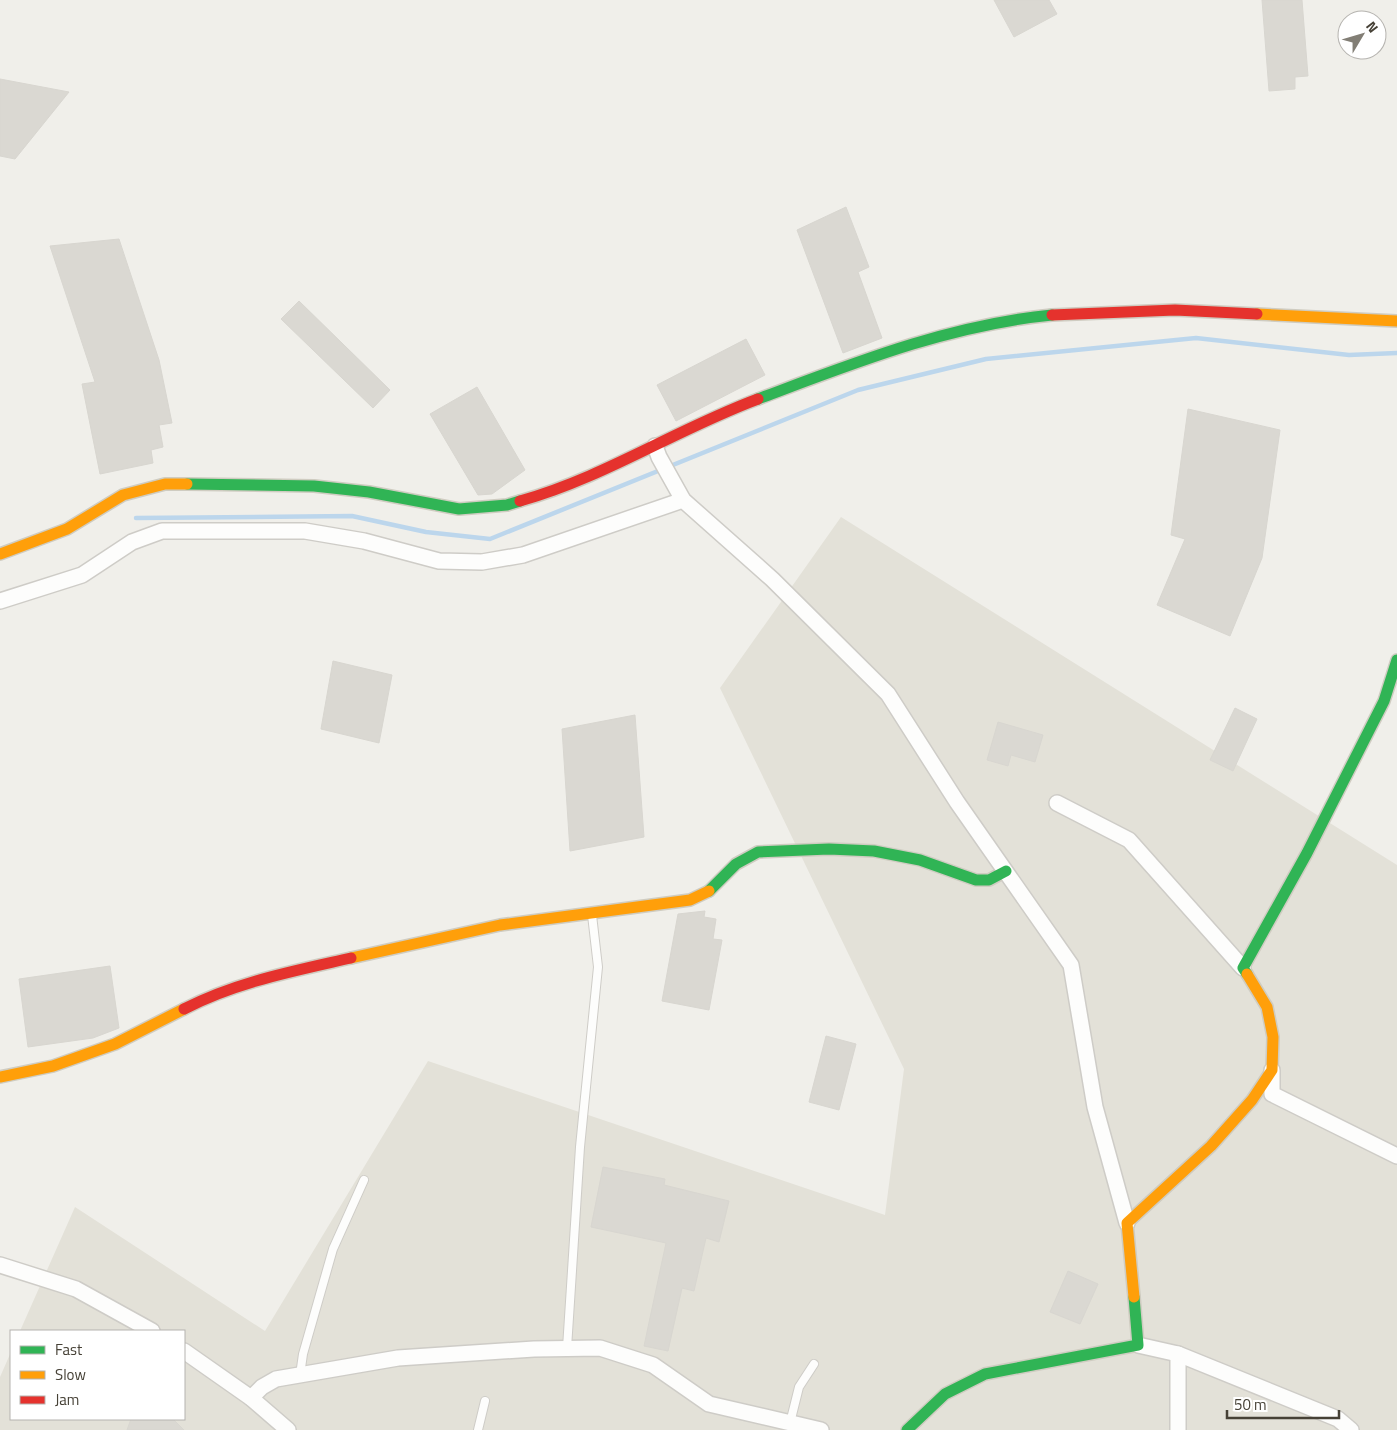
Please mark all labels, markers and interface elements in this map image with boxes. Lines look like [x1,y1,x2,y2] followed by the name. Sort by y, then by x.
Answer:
[1337,10,1387,60] north arrow
[1361,16,1384,37] text: N
[10,1330,185,1420] legend
[55,1338,83,1361] text: Fast
[55,1363,86,1386] text: Slow
[55,1388,79,1411] text: Jam
[1227,1388,1340,1420] scale bar
[1234,1393,1267,1416] text: 50 m

